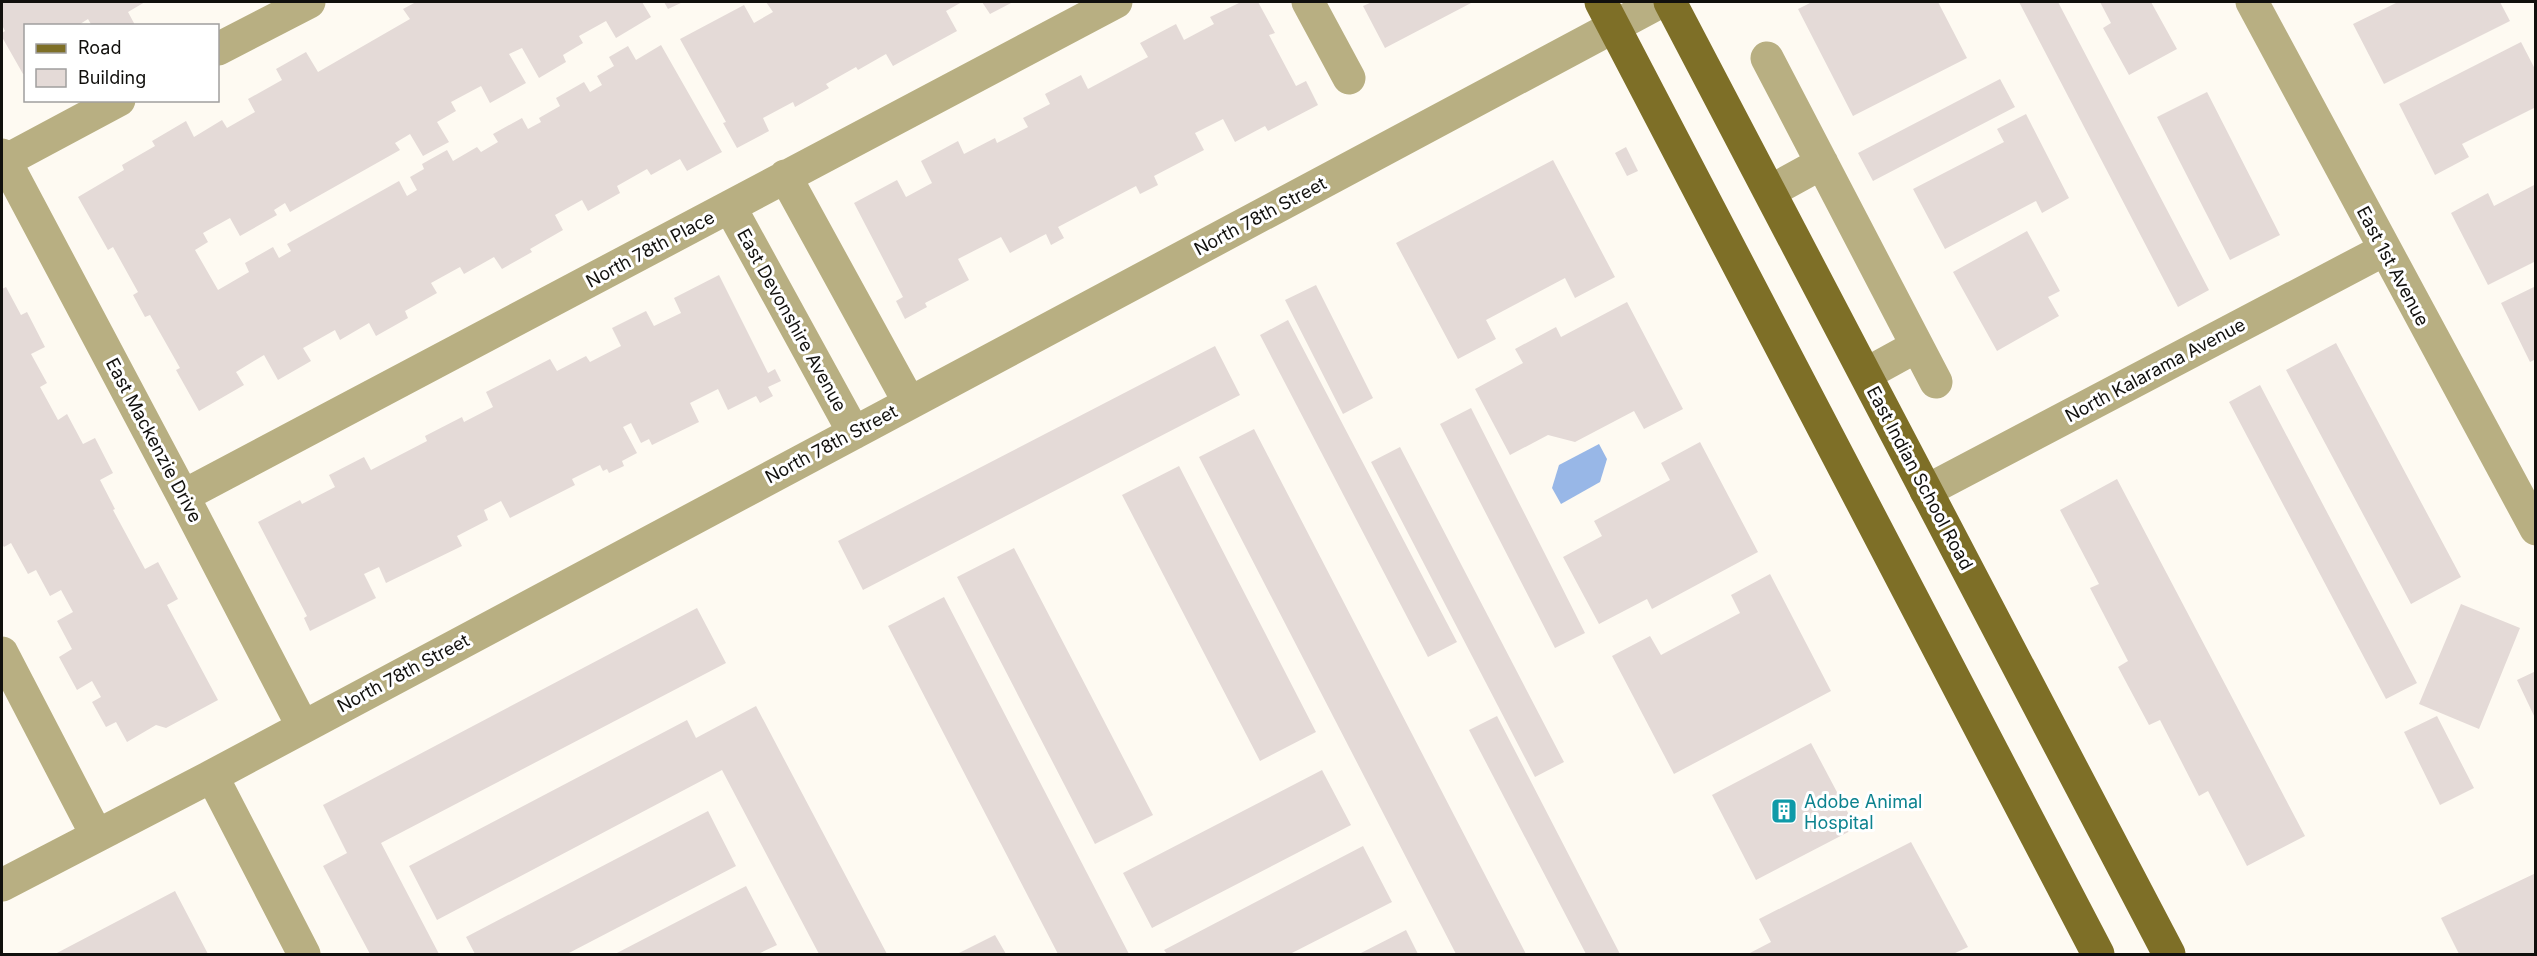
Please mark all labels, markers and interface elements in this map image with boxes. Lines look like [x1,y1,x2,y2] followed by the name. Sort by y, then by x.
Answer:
[24,24,219,102] legend
[78,37,121,58] text: Road
[78,67,146,88] text: Building
[1190,172,1330,260] street label: North 78th Street
[2353,203,2433,329] street label: East 1st Avenue
[582,206,718,292] street label: North 78th Place
[733,225,851,415] street label: East Devonshire Avenue
[2061,314,2249,426] street label: North Kalarama Avenue
[102,354,206,526] street label: East Mackenzie Drive
[1863,383,1977,573] street label: East Indian School Road
[761,400,901,488] street label: North 78th Street
[333,629,473,717] street label: North 78th Street
[1804,791,1922,833] place label: Adobe Animal Hospital
[1769,796,1799,826] building icon: Adobe Animal Hospital

